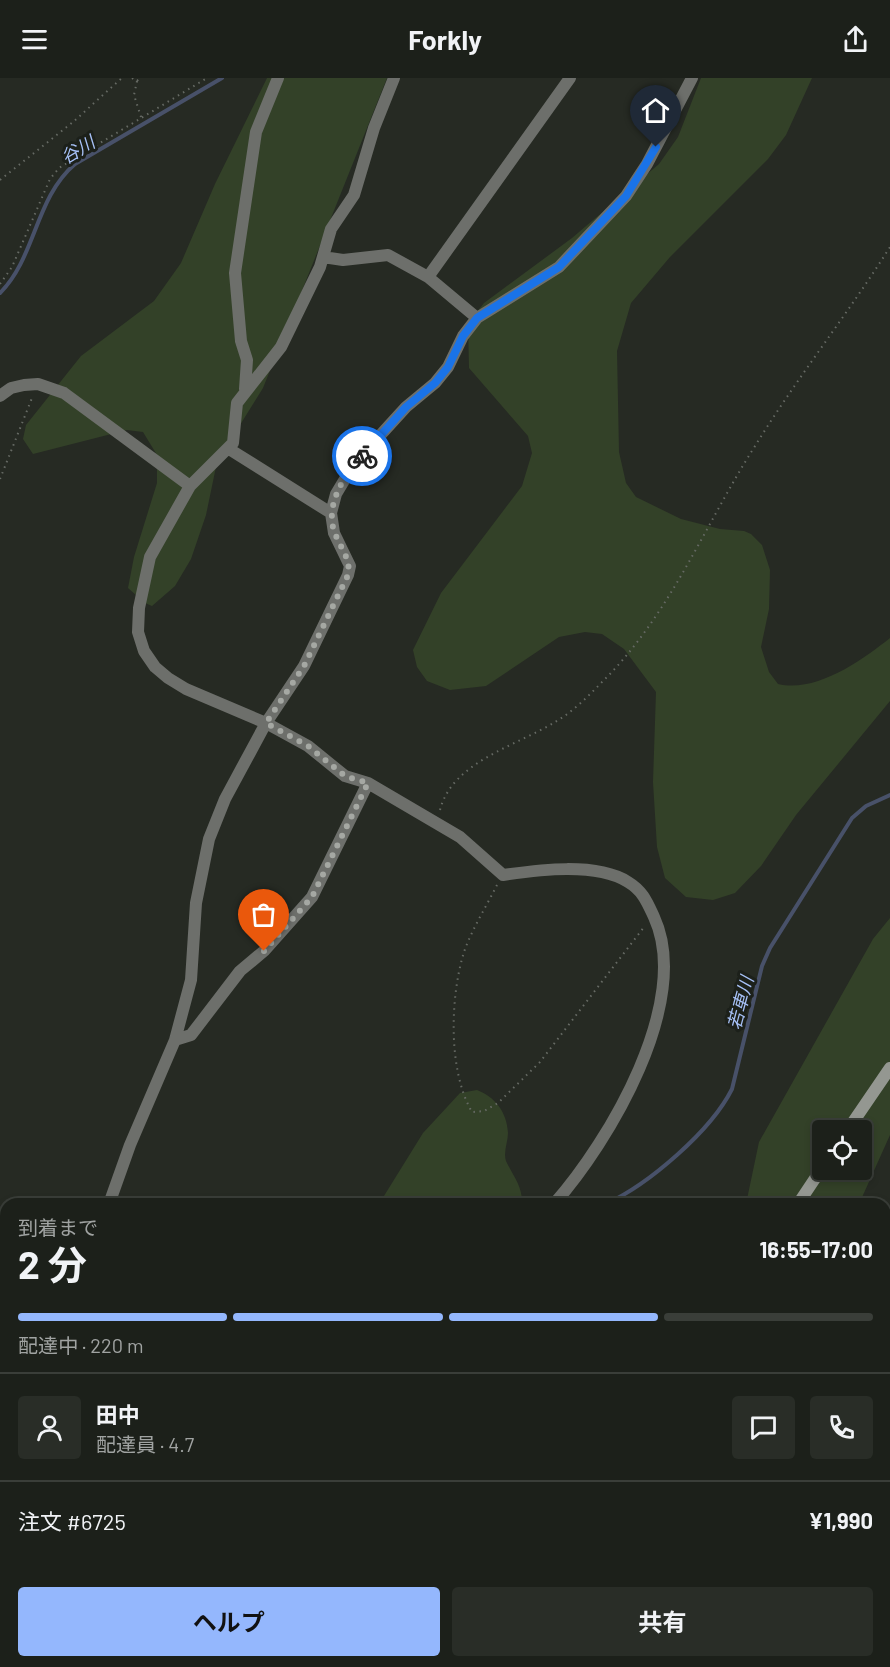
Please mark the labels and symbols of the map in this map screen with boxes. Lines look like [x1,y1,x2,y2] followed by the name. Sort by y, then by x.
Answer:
[630,85,681,147] pin
[56,129,100,168] water label: 谷川
[332,426,392,486] courier
[238,889,289,951] pin
[722,972,758,1032] water label: 若車川

